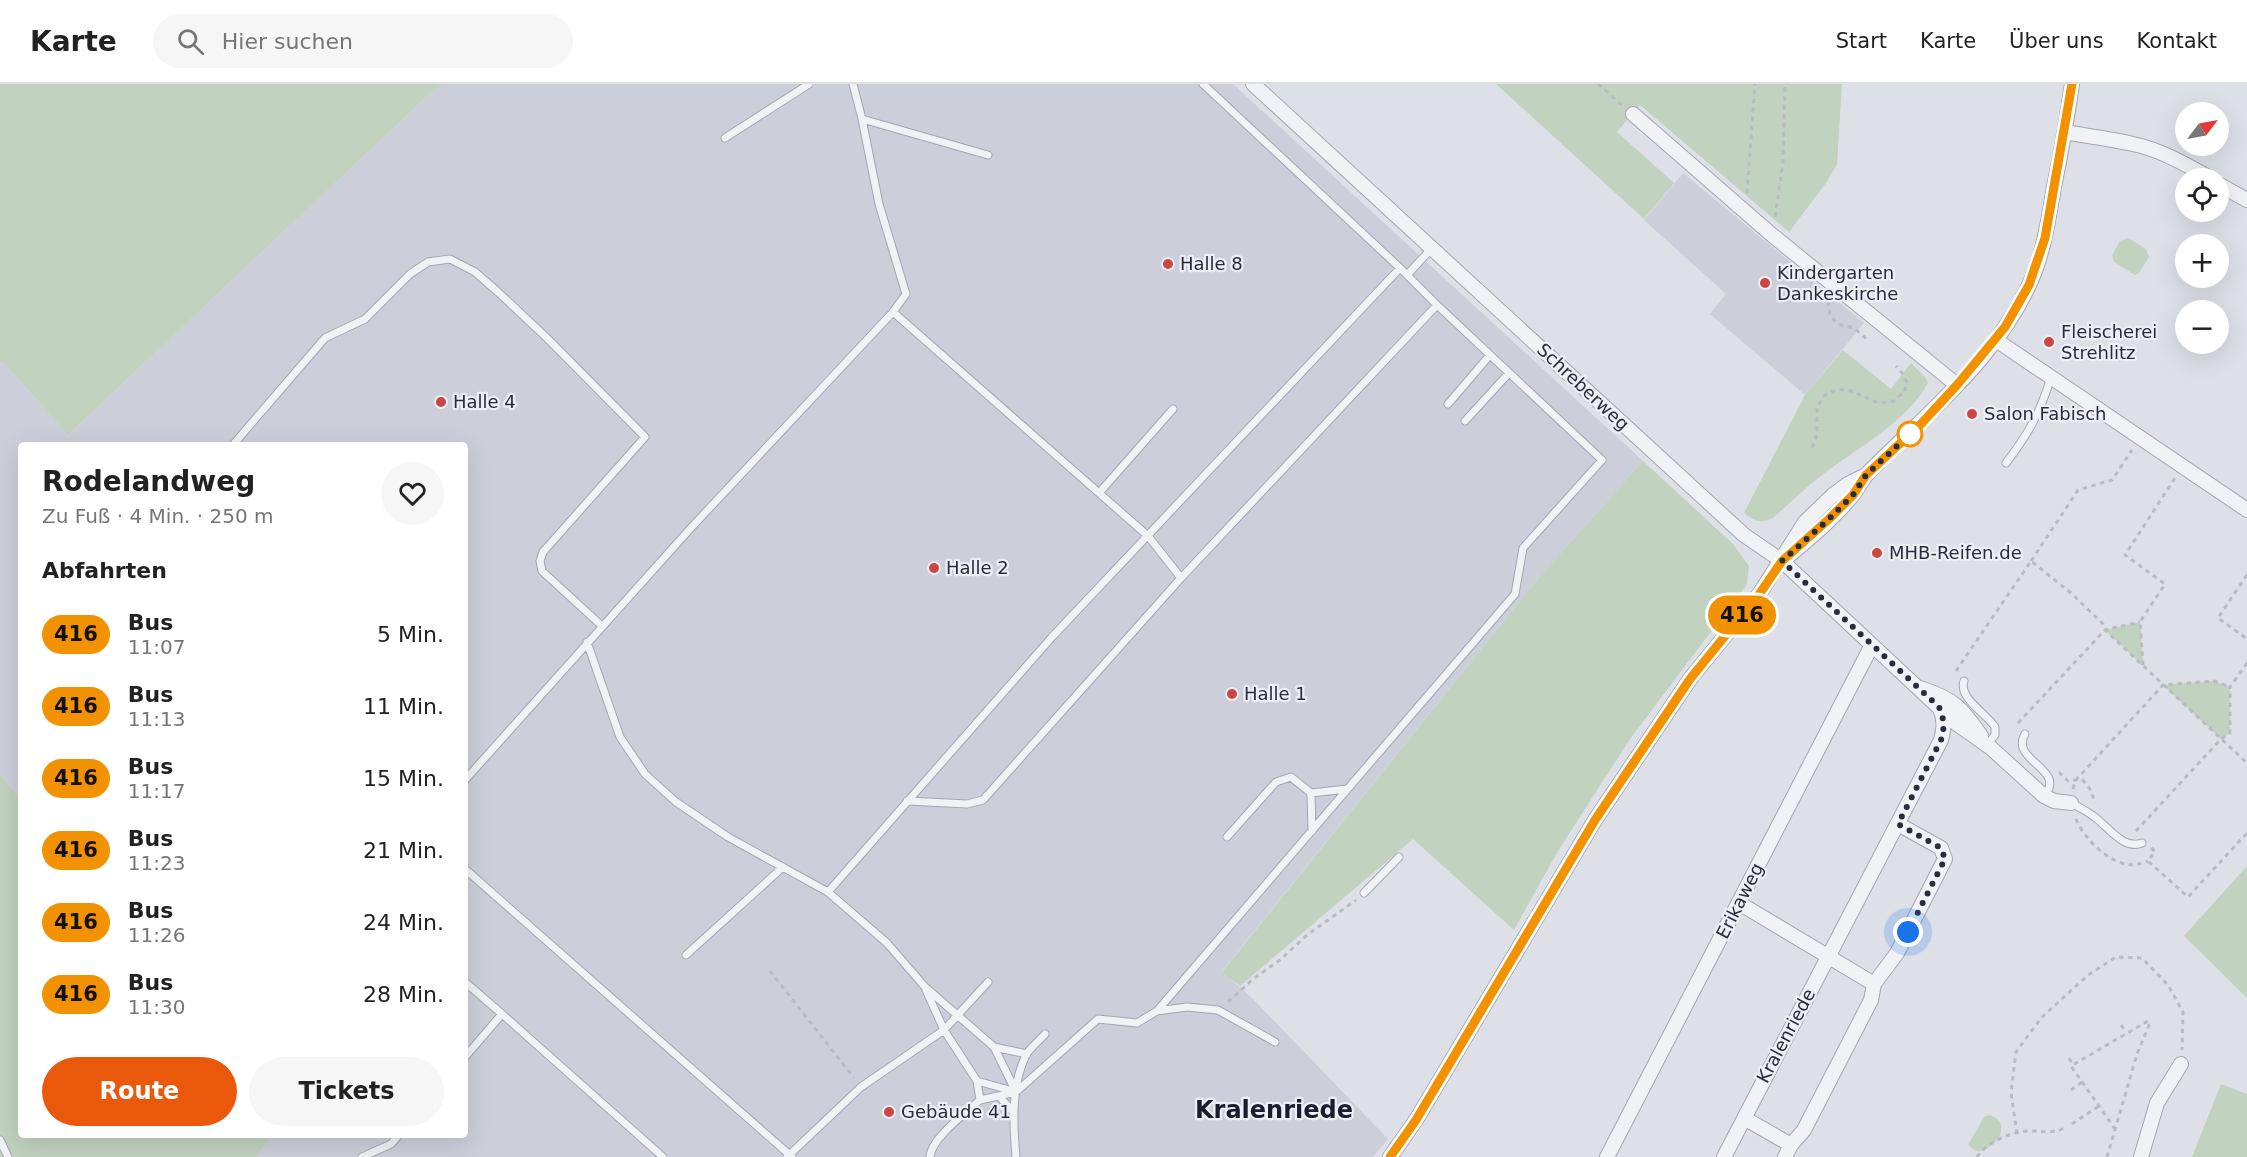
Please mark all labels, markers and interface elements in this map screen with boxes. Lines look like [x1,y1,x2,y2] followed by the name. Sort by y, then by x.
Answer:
[153,14,573,68] search box
[30,25,117,58] text: Karte
[174,25,207,58] icon: search
[222,29,353,54] text: Hier suchen
[1836,29,1887,53] text: Start
[1920,29,1976,53] text: Karte
[2009,29,2104,53] text: Über uns
[2137,29,2217,53] text: Kontakt
[2175,102,2229,156] north arrow
[2175,102,2229,354] map controls
[2175,168,2229,222] button: locate
[2175,234,2229,288] button: +
[1180,253,1243,274] place label: Halle 8
[1161,257,1175,271] marker: Halle 8
[1777,262,1898,304] place label: Kindergarten Dankeskirche
[1758,276,1772,290] marker: Kindergarten Dankeskirche
[2175,300,2229,354] button: −
[2061,321,2157,363] place label: Fleischerei Strehlitz
[2042,335,2056,349] marker: Fleischerei Strehlitz
[1533,339,1634,435] street label: Schreberweg
[453,391,516,412] place label: Halle 4
[434,395,448,409] marker: Halle 4
[1984,403,2106,424] place label: Salon Fabisch
[1965,407,1979,421] marker: Salon Fabisch
[1897,421,1923,447] unlabelled marker
[381,462,444,525] button: heart
[42,465,255,498] text: Rodelandweg
[42,504,274,528] text: Zu Fuß · 4 Min. · 250 m
[1889,542,2022,563] place label: MHB-Reifen.de
[1870,546,1884,560] marker: MHB-Reifen.de
[946,557,1009,578] place label: Halle 2
[42,558,167,583] text: Abfahrten
[927,561,941,575] marker: Halle 2
[1708,596,1776,634] line badge: 416
[1720,603,1764,627] text: 416
[128,610,173,635] text: Bus
[54,622,98,646] text: 416
[377,622,444,647] text: 5 Min.
[128,635,185,659] text: 11:07
[128,682,173,707] text: Bus
[1244,683,1307,704] place label: Halle 1
[1225,687,1239,701] marker: Halle 1
[54,694,98,718] text: 416
[363,694,444,719] text: 11 Min.
[128,707,185,731] text: 11:13
[128,754,173,779] text: Bus
[54,766,98,790] text: 416
[363,766,444,791] text: 15 Min.
[128,779,185,803] text: 11:17
[128,826,173,851] text: Bus
[54,838,98,862] text: 416
[363,838,444,863] text: 21 Min.
[128,851,185,875] text: 11:23
[1712,859,1768,942] street label: Erikaweg
[128,898,173,923] text: Bus
[54,910,98,934] text: 416
[363,910,444,935] text: 24 Min.
[1893,917,1923,947] your location
[128,923,185,947] text: 11:26
[128,970,173,995] text: Bus
[54,982,98,1006] text: 416
[363,982,444,1007] text: 28 Min.
[1752,985,1819,1086] street label: Kralenriede
[128,995,185,1019] text: 11:30
[42,1057,237,1126] button: Route
[249,1057,444,1126] button: Tickets
[1195,1096,1353,1124] district label: Kralenriede
[901,1101,1011,1122] place label: Gebäude 41
[882,1105,896,1119] marker: Gebäude 41

